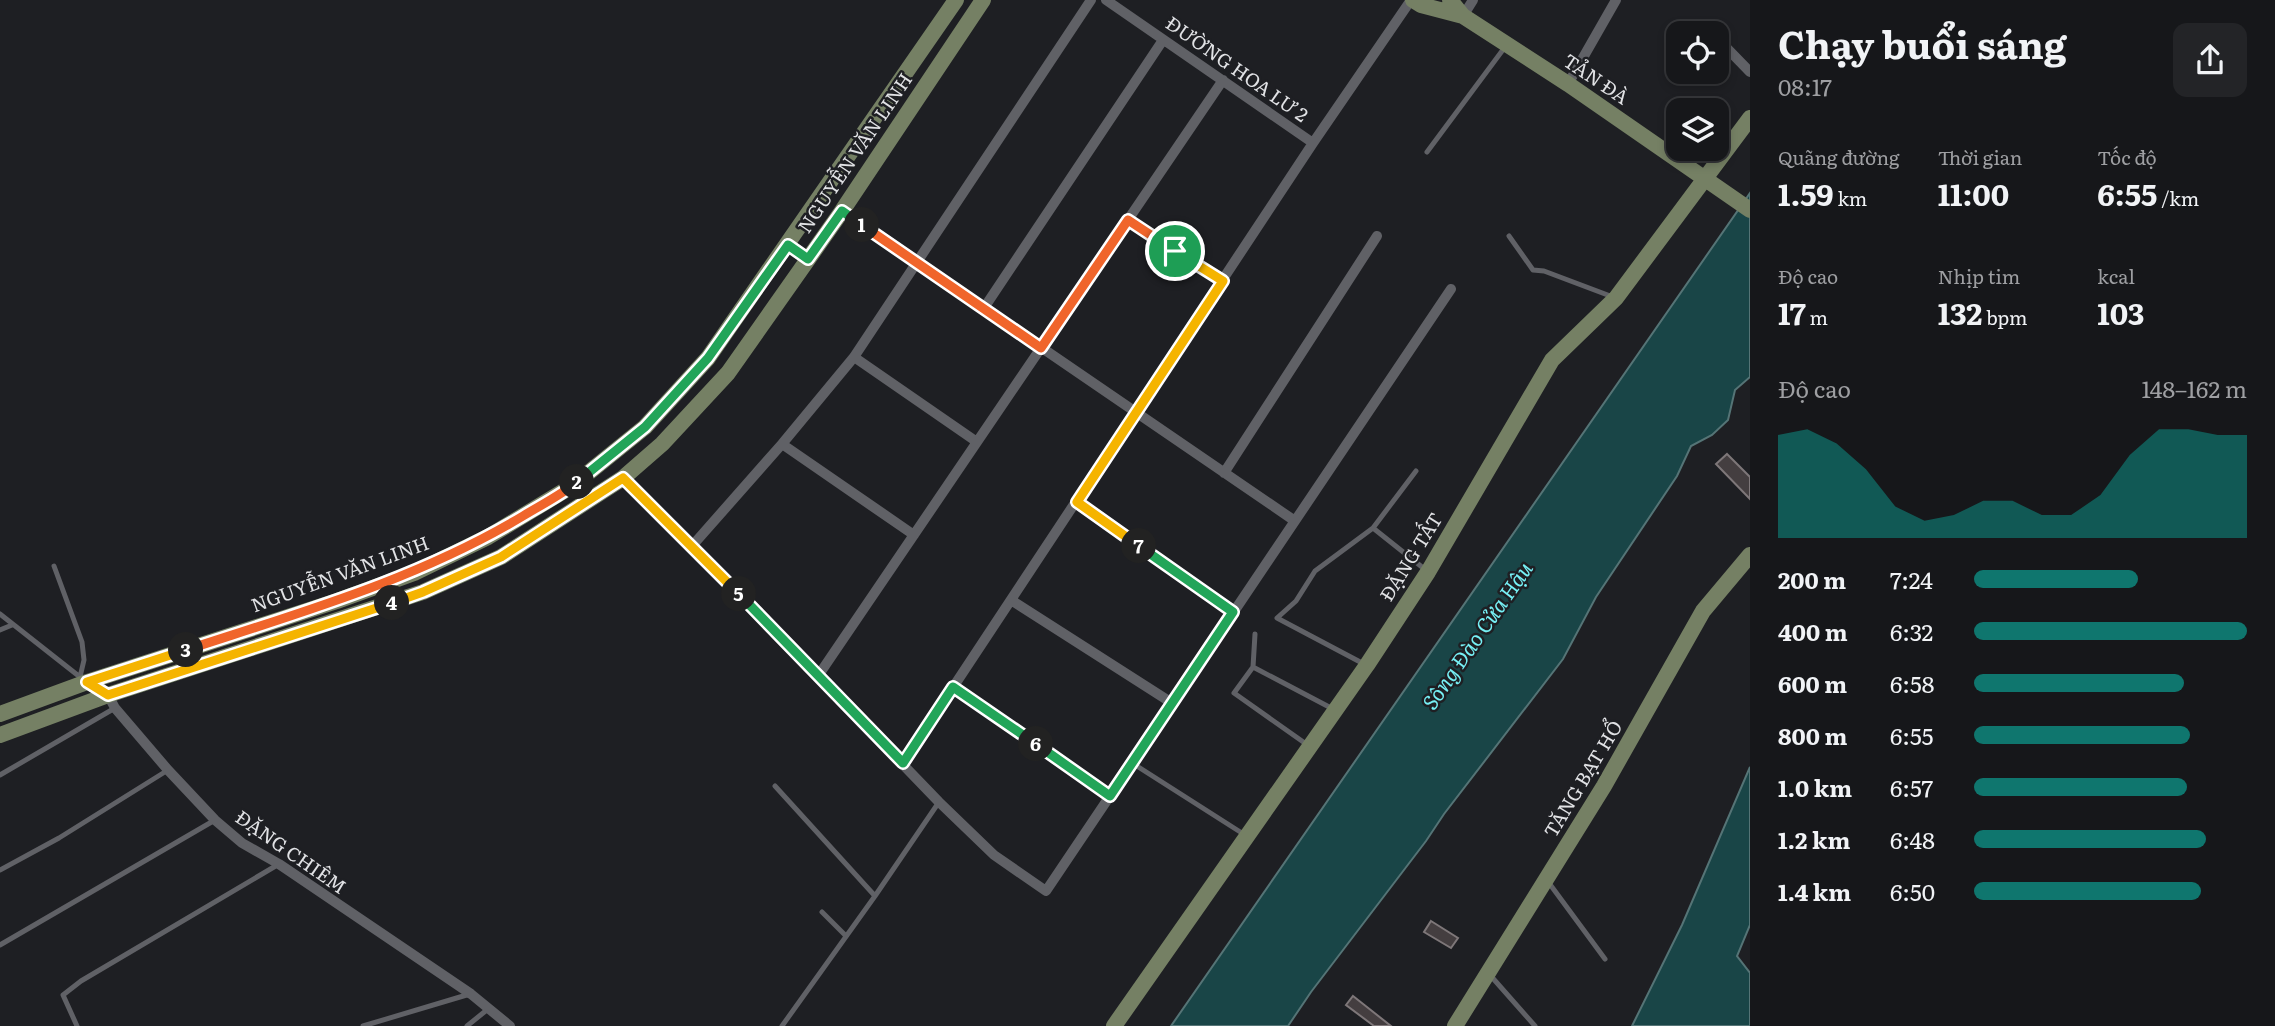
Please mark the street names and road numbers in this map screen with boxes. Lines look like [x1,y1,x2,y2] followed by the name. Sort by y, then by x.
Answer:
[1161,8,1315,128] street label: ĐƯỜNG HOA LƯ 2
[1558,46,1635,110] street label: TẢN ĐÀ
[790,67,918,238] street label: NGUYỄN VĂN LINH
[1372,507,1448,606] street label: ĐẶNG TẤT
[247,528,433,618] street label: NGUYỄN VĂN LINH
[1536,715,1628,842] street label: TĂNG BẠT HỔ
[230,802,353,900] street label: ĐẶNG CHIÊM

